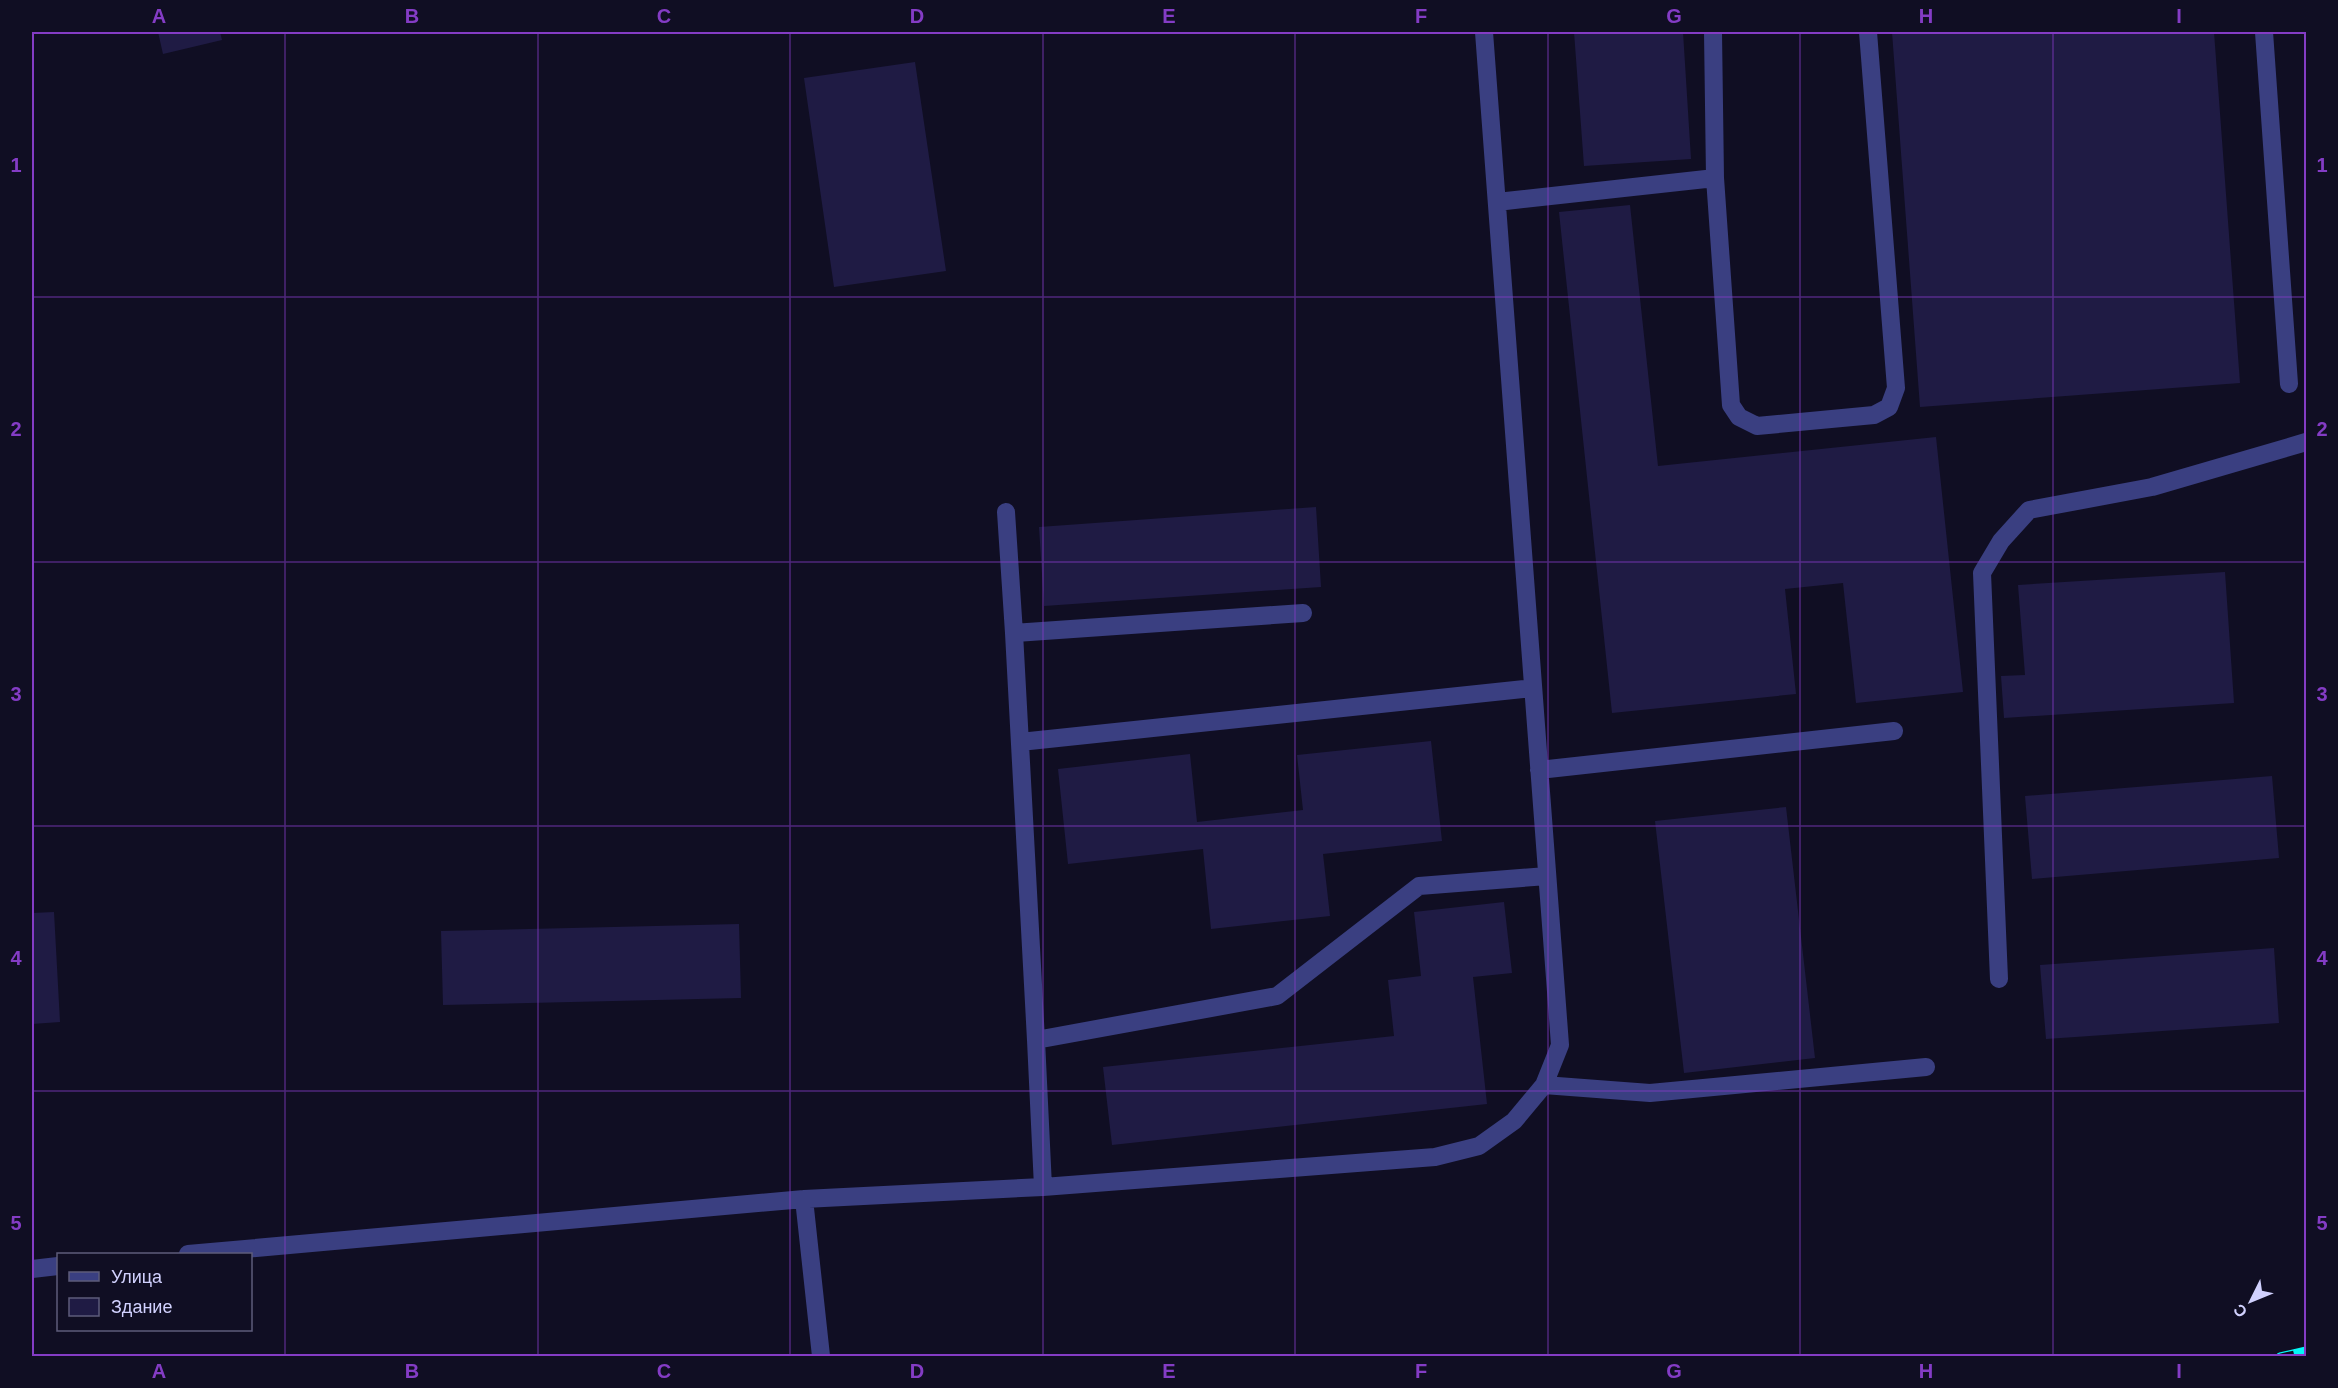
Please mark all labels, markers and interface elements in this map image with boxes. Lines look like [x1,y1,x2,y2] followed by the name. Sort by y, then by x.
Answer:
[152,5,166,27] text: A
[405,5,419,27] text: B
[657,5,671,27] text: C
[910,5,924,27] text: D
[1162,5,1176,27] text: E
[1415,5,1427,27] text: F
[1666,5,1682,27] text: G
[1919,5,1933,27] text: H
[2176,5,2182,27] text: I
[10,154,22,176] text: 1
[2316,154,2328,176] text: 1
[10,418,22,440] text: 2
[2316,418,2328,440] text: 2
[10,683,22,705] text: 3
[2316,683,2328,705] text: 3
[10,947,22,969] text: 4
[2316,947,2328,969] text: 4
[10,1212,22,1234] text: 5
[2316,1212,2328,1234] text: 5
[57,1253,252,1331] legend
[111,1267,163,1287] text: Улица
[2221,1271,2281,1331] north arrow
[111,1297,172,1317] text: Здание
[2230,1301,2251,1321] text: С
[152,1360,166,1382] text: A
[405,1360,419,1382] text: B
[657,1360,671,1382] text: C
[910,1360,924,1382] text: D
[1162,1360,1176,1382] text: E
[1415,1360,1427,1382] text: F
[1666,1360,1682,1382] text: G
[1919,1360,1933,1382] text: H
[2176,1360,2182,1382] text: I

